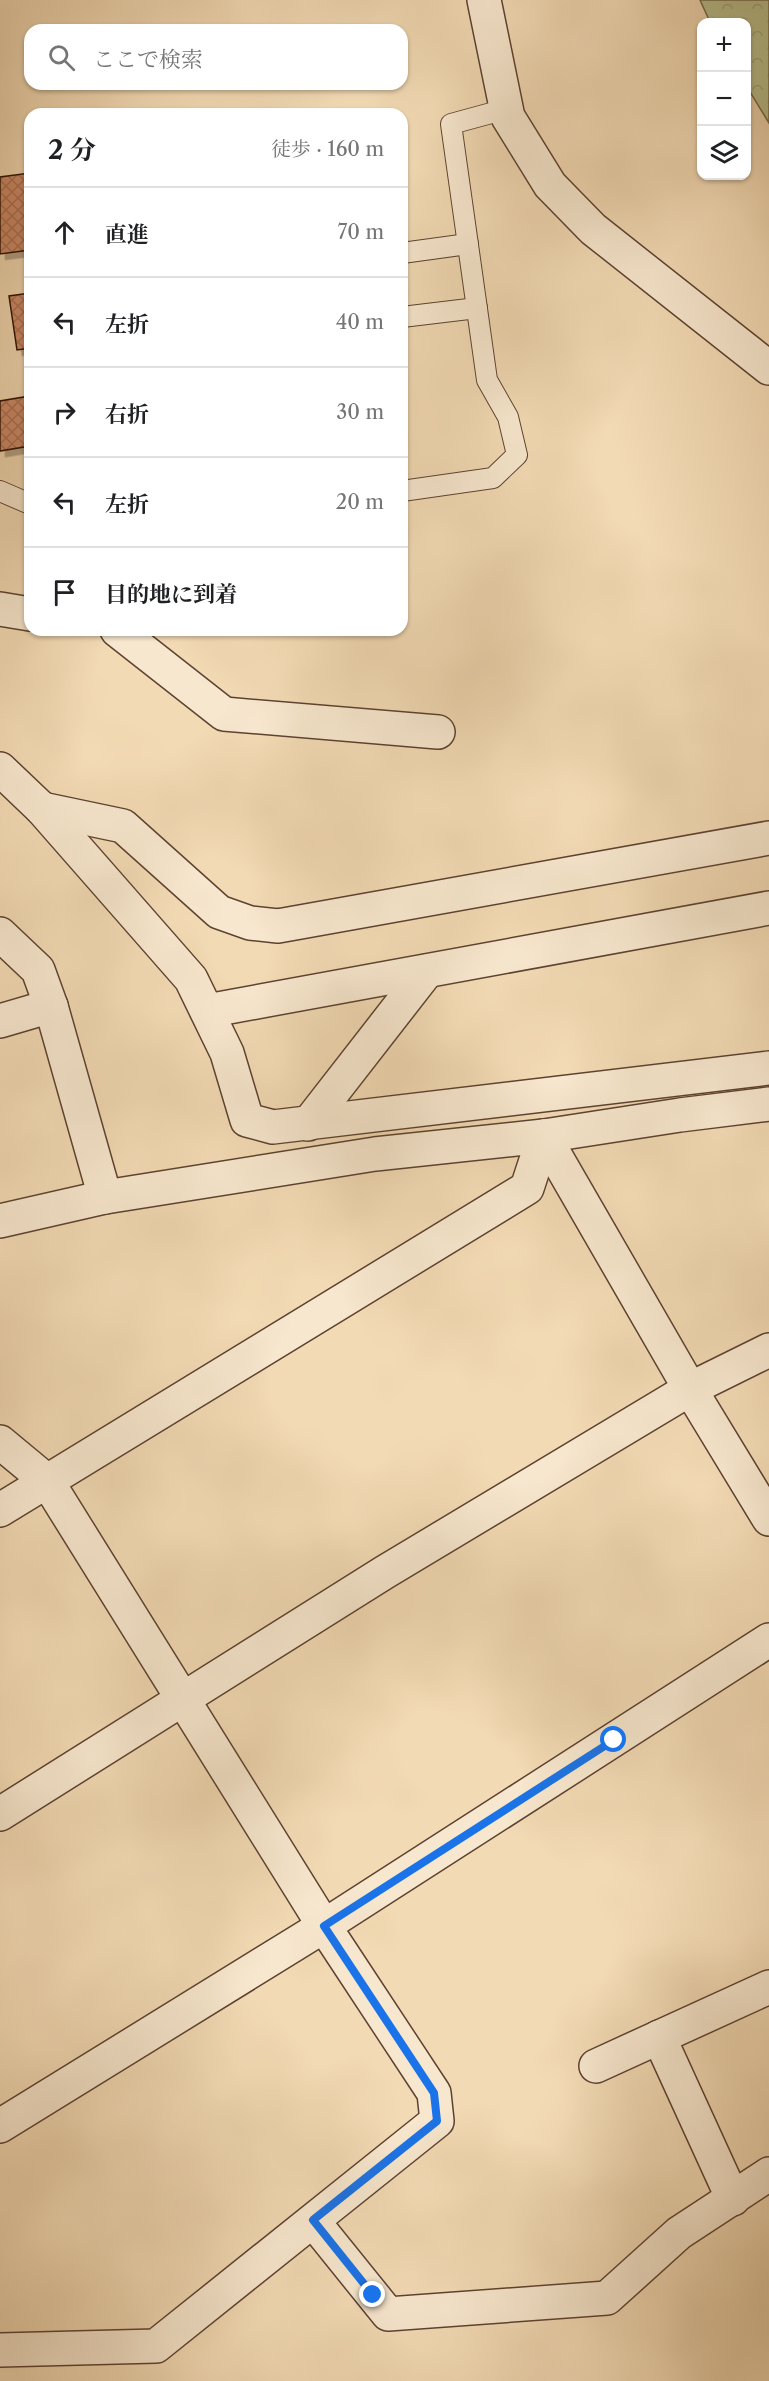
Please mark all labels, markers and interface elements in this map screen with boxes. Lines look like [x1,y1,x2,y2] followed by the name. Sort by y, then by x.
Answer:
[697,18,751,180] map controls
[697,18,751,72] button: +
[24,24,408,90] search box
[45,41,78,74] icon: search
[93,46,203,73] text: ここで検索
[697,72,751,126] button: −
[697,126,751,180] button: layers
[48,134,96,166] text: 2 分
[271,137,384,161] text: 徒歩 · 160 m
[48,216,81,249] icon: ahead
[338,220,384,244] text: 70 m
[105,221,149,248] text: 直進
[48,306,81,339] icon: left
[336,310,384,334] text: 40 m
[105,311,149,338] text: 左折
[48,396,81,429] icon: right
[336,400,384,424] text: 30 m
[105,401,149,428] text: 右折
[48,486,81,519] icon: left
[336,490,384,514] text: 20 m
[105,491,149,518] text: 左折
[48,576,81,609] icon: arrive
[105,581,237,608] text: 目的地に到着
[600,1726,626,1752] route start
[359,2281,385,2307] route end

